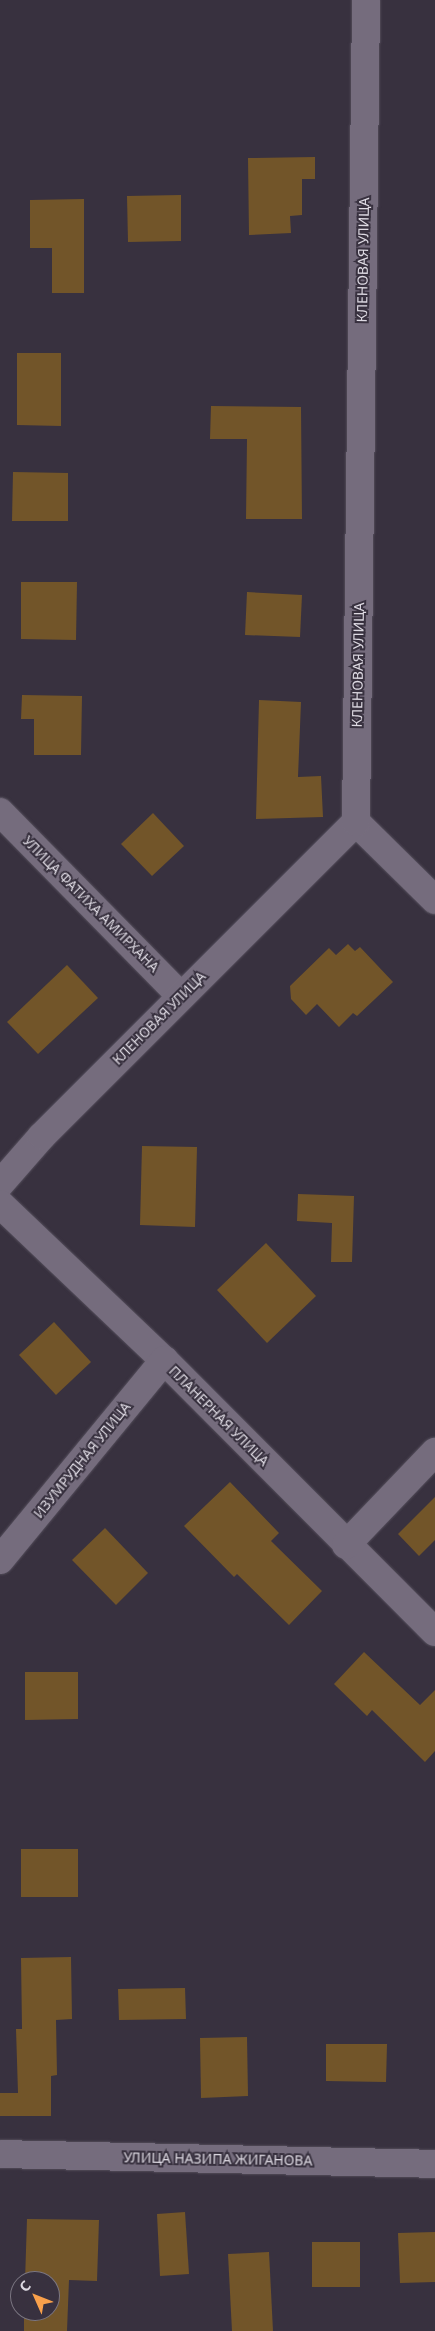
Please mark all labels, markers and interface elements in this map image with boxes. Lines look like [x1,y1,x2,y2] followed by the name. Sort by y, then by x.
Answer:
[354,197,372,323] street label: КЛЕНОВАЯ УЛИЦА
[349,602,367,728] street label: КЛЕНОВАЯ УЛИЦА
[19,832,163,976] street label: УЛИЦА ФАТИХА АМИРХАНА
[109,968,209,1068] street label: КЛЕНОВАЯ УЛИЦА
[165,1362,273,1470] street label: ПЛАНЕРНАЯ УЛИЦА
[30,1399,134,1521] street label: ИЗУМРУДНАЯ УЛИЦА
[123,2149,313,2169] street label: УЛИЦА НАЗИПА ЖИГАНОВА
[10,2271,60,2321] north arrow
[15,2276,35,2296] text: С

